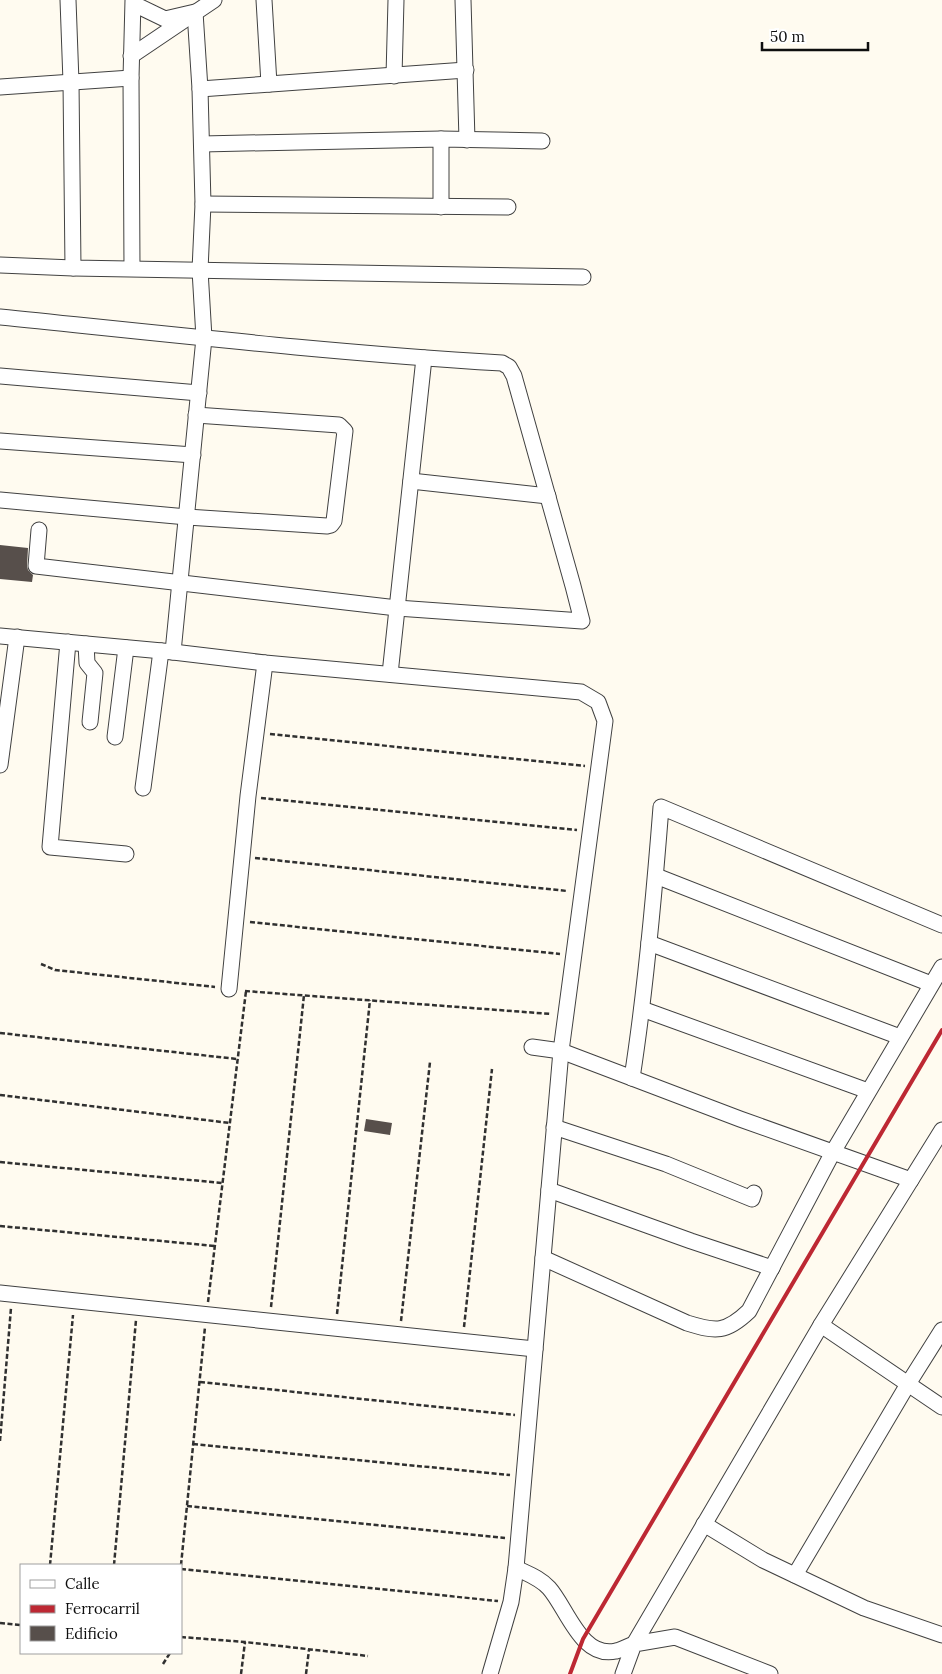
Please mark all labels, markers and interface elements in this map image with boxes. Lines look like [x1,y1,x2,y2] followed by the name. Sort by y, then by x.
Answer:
[762,20,868,52] scale bar
[770,27,805,46] text: 50 m
[20,1564,182,1654] legend
[65,1574,100,1593] text: Calle
[65,1599,140,1618] text: Ferrocarril
[65,1624,118,1643] text: Edificio

